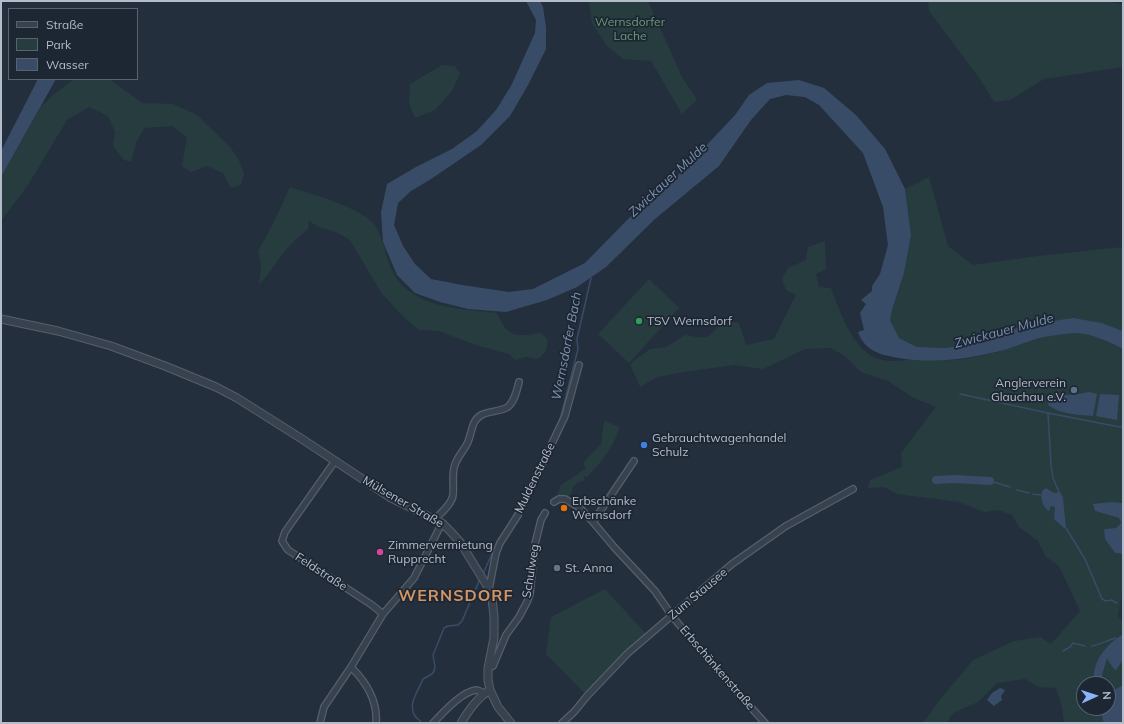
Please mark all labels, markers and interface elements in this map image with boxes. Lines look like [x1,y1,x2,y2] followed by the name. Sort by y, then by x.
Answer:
[8,8,138,80] legend
[595,15,665,43] park label: Wernsdorfer Lache
[46,17,83,32] text: Straße
[46,37,71,52] text: Park
[46,57,89,72] text: Wasser
[625,140,711,220] water label: Zwickauer Mulde
[549,291,585,401] water label: Wernsdorfer Bach
[953,310,1055,352] water label: Zwickauer Mulde
[647,314,732,328] place label: TSV Wernsdorf
[634,316,644,326] marker: TSV Wernsdorf
[991,376,1066,404] place label: Anglerverein Glauchau e.V.
[1069,385,1079,395] marker: Anglerverein Glauchau e.V.
[652,431,786,459] place label: Gebrauchtwagenhandel Schulz
[512,440,558,516] street label: Muldenstraße
[639,440,649,450] marker: Gebrauchtwagenhandel Schulz
[360,473,446,531] street label: Mülsener Straße
[572,494,636,522] place label: Erbschänke Wernsdorf
[559,503,569,513] marker: Erbschänke Wernsdorf
[388,538,493,566] place label: Zimmervermietung Rupprecht
[520,543,542,599] street label: Schulweg
[375,547,385,557] marker: Zimmervermietung Rupprecht
[292,550,350,594] street label: Feldstraße
[565,561,613,575] place label: St. Anna
[552,563,562,573] marker: St. Anna
[666,565,730,623] street label: Zum Stausee
[398,586,514,606] district label: WERNSDORF
[676,623,758,713] street label: Erbschänkenstraße
[1076,676,1116,716] north arrow
[1100,691,1114,700] text: N

